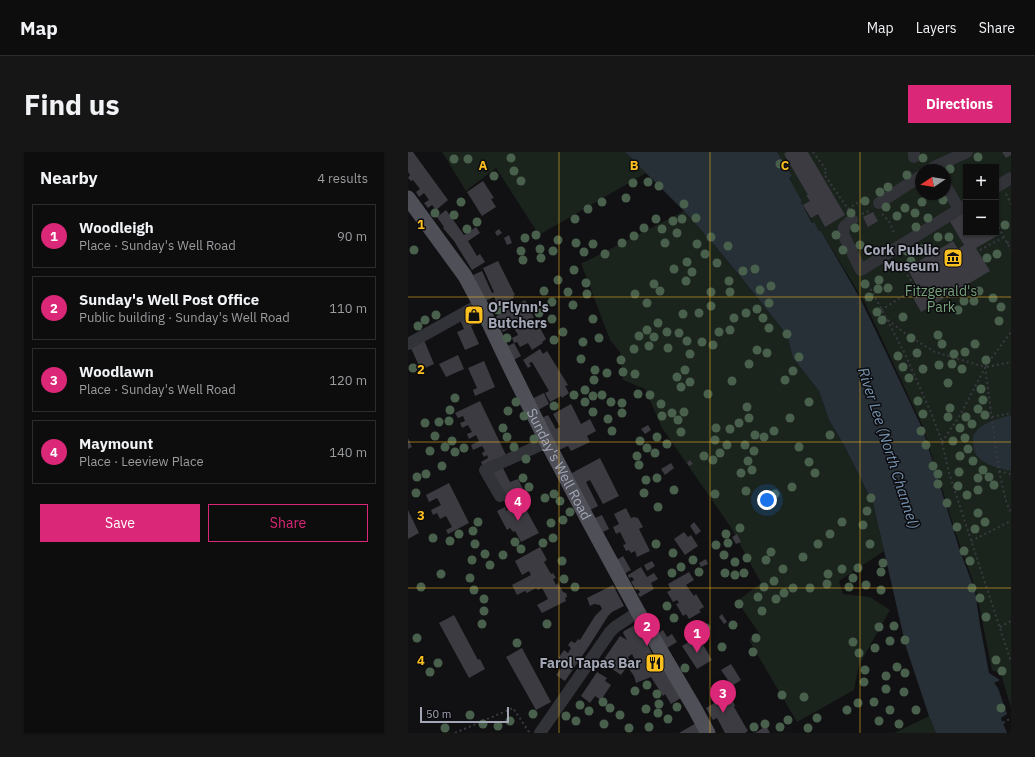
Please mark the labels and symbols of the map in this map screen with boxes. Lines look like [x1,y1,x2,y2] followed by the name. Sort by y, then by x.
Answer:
[479,157,488,174] text: A
[630,157,639,174] text: B
[781,157,790,174] text: C
[915,164,951,200] north arrow
[417,216,425,233] text: 1
[863,241,939,275] place label: Cork Public Museum
[942,247,964,269] museum icon: Cork Public Museum
[905,282,977,316] park label: Fitzgerald's Park
[488,298,549,332] place label: O'Flynn's Butchers
[463,304,485,326] shop icon: O'Flynn's Butchers
[417,361,425,378] text: 2
[854,365,924,531] water label: River Lee (North Channel)
[523,405,595,523] street label: Sunday's Well Road
[505,488,531,521] pin: 4
[757,490,777,510] your location
[417,507,425,524] text: 3
[634,613,660,646] pin: 2
[684,620,710,653] pin: 1
[417,652,425,669] text: 4
[644,652,666,674] restaurant icon: Farol Tapas Bar
[539,654,641,672] place label: Farol Tapas Bar
[710,680,736,713] pin: 3
[420,705,509,724] scale bar

